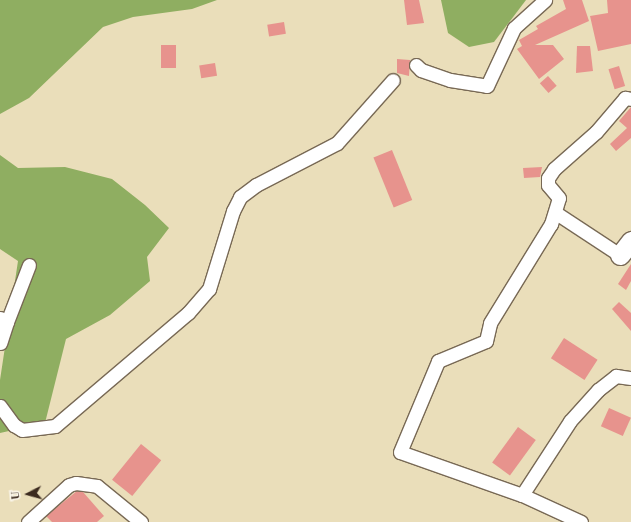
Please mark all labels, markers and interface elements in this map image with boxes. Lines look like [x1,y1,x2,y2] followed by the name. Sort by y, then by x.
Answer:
[8,474,48,514] north arrow
[9,490,23,500] text: U

